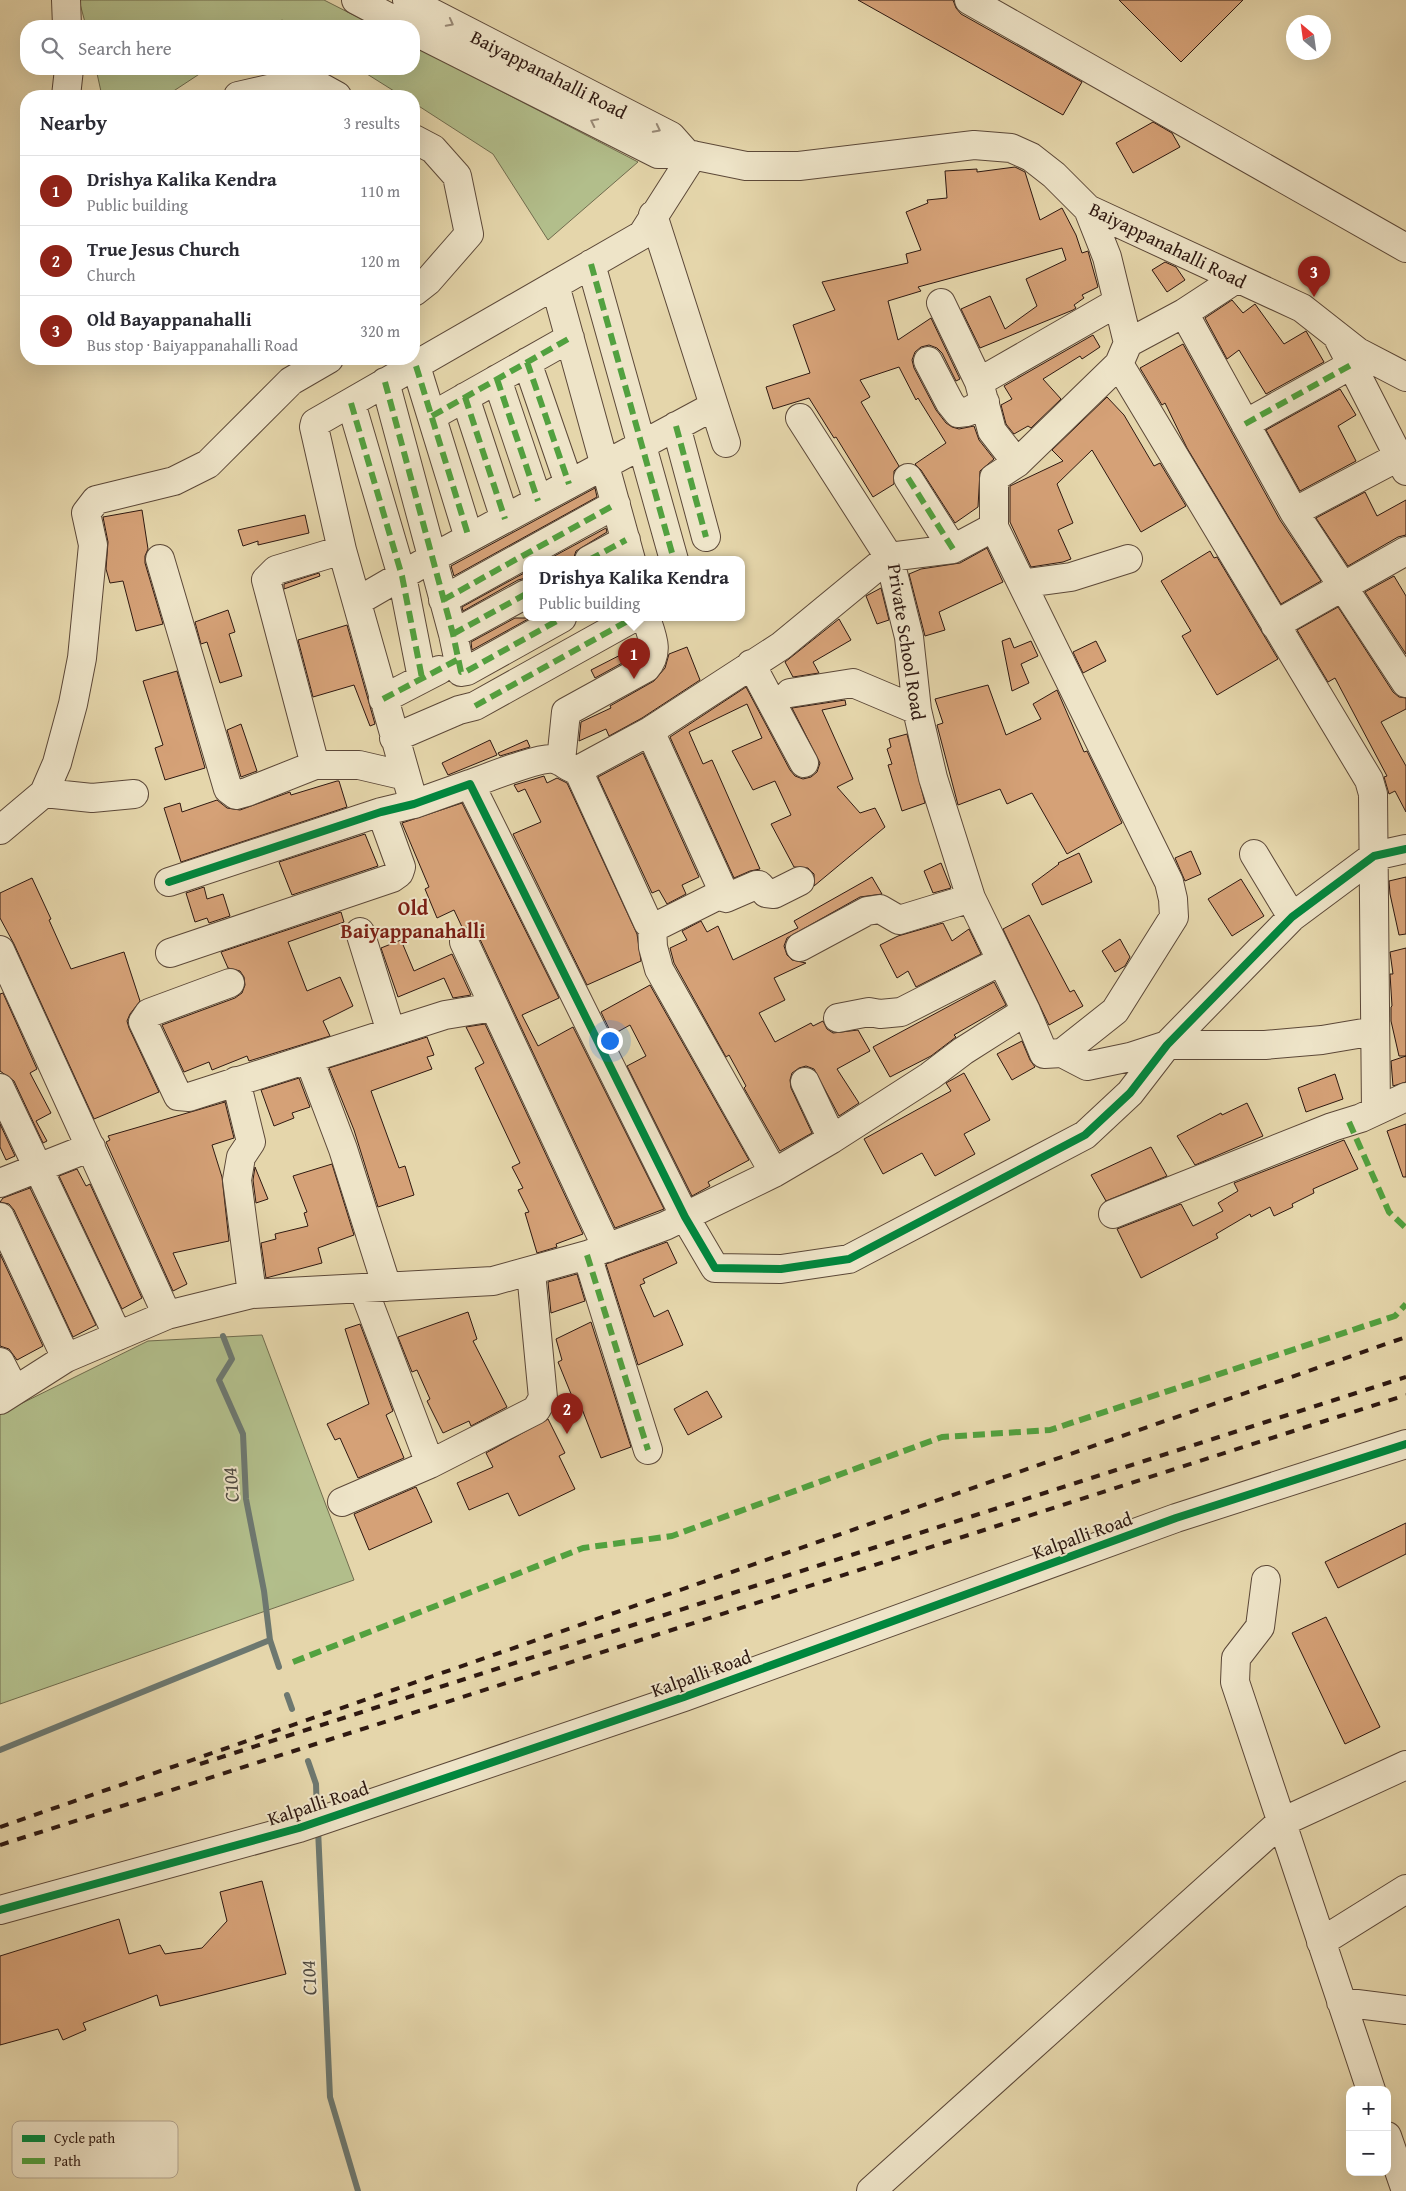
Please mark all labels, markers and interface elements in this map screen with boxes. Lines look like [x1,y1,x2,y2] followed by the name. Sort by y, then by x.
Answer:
[1286,15,1331,60] north arrow
[445,17,454,27] one-way arrow
[20,20,420,75] search box
[466,22,633,126] street label: Baiyappanahalli Road
[38,34,66,62] icon: search
[78,34,172,62] text: Search here
[40,107,107,138] text: Nearby
[343,111,400,135] text: 3 results
[590,118,599,128] one-way arrow
[652,123,661,133] one-way arrow
[87,165,277,193] text: Drishya Kalika Kendra
[52,179,60,203] text: 1
[360,179,400,203] text: 110 m
[87,193,188,217] text: Public building
[1085,195,1252,296] street label: Baiyappanahalli Road
[87,235,240,263] text: True Jesus Church
[52,249,60,273] text: 2
[360,249,400,273] text: 120 m
[1298,256,1330,297] pin: 3
[87,263,136,287] text: Church
[87,305,252,333] text: Old Bayappanahalli
[52,319,60,343] text: 3
[360,319,400,343] text: 320 m
[87,333,298,357] text: Bus stop · Baiyappanahalli Road
[523,556,745,621] popup
[881,562,933,723] street label: Private School Road
[539,563,729,591] text: Drishya Kalika Kendra
[539,591,640,615] text: Public building
[618,638,650,679] pin: 1
[341,893,485,945] district label: Old Baiyappanahalli
[597,1028,623,1054] your location
[551,1393,583,1434] pin: 2
[214,1466,246,1504] water label: C104
[1028,1504,1137,1566] street label: Kalpalli Road
[647,1642,756,1704] street label: Kalpalli Road
[264,1773,373,1832] street label: Kalpalli Road
[293,1960,323,1996] water label: C104
[1346,2086,1391,2176] map controls
[1346,2086,1391,2131] button: +
[12,2121,178,2178] legend
[54,2128,115,2148] text: Cycle path
[1346,2131,1391,2176] button: −
[54,2151,81,2171] text: Path

